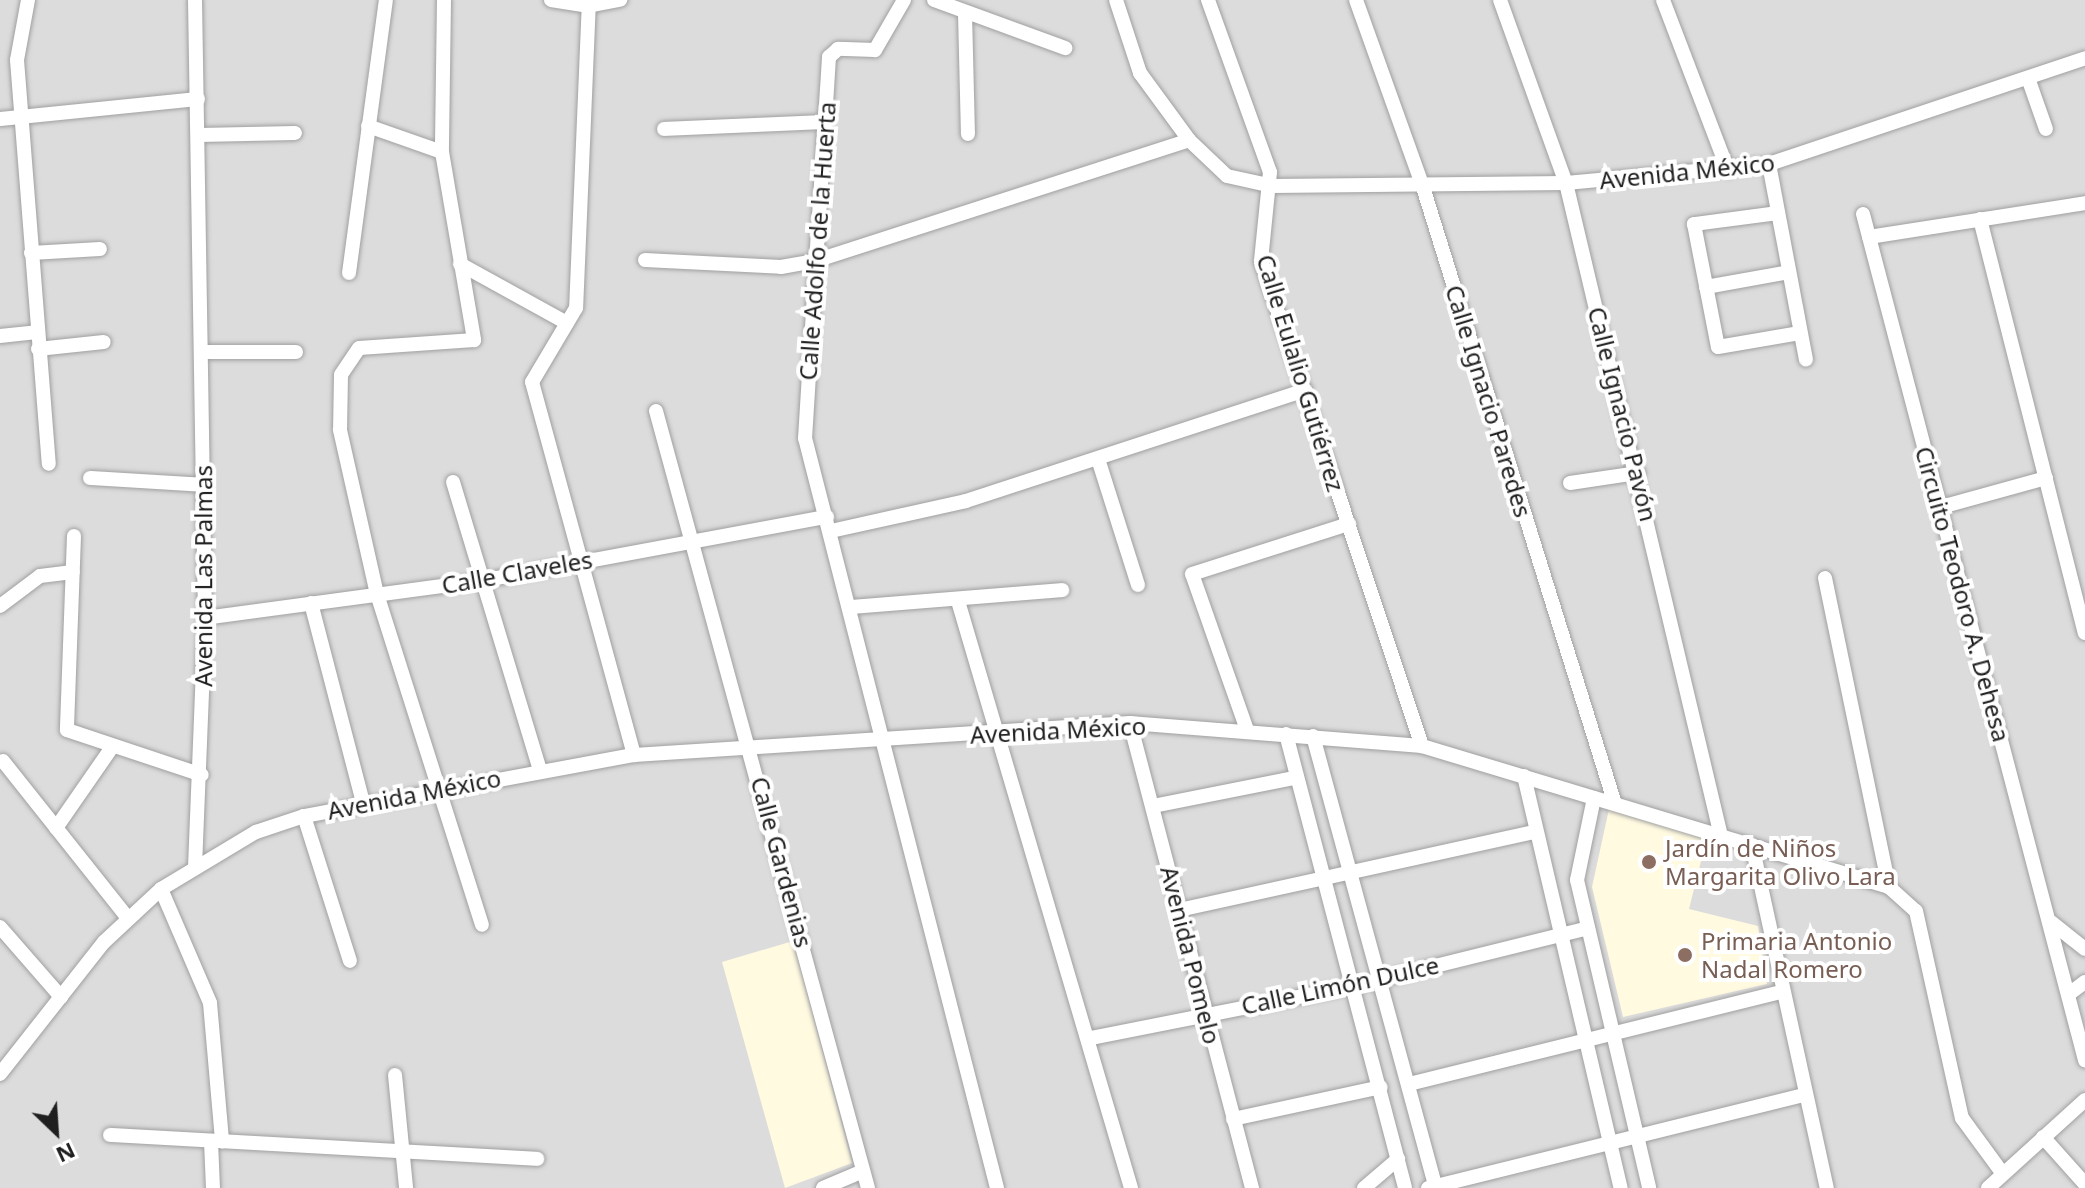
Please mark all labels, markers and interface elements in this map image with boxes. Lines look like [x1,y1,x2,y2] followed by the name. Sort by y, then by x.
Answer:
[793,101,841,381] street label: Calle Adolfo de la Huerta
[1598,147,1776,195] street label: Avenida México
[1251,251,1351,495] street label: Calle Eulalio Gutiérrez
[1440,281,1538,521] street label: Calle Ignacio Paredes
[1582,304,1664,524] street label: Calle Ignacio Pavón
[1910,443,2016,745] street label: Circuito Teodoro A. Dehesa
[189,465,217,687] street label: Avenida Las Palmas
[439,545,595,599] street label: Calle Claveles
[969,711,1147,749] street label: Avenida México
[325,763,503,825] street label: Avenida México
[745,774,819,950] street label: Calle Gardenias
[1665,834,1896,890] place label: Jardín de Niños Margarita Olivo Lara
[1640,853,1658,871] marker: Jardín de Niños Margarita Olivo Lara
[1155,863,1227,1047] street label: Avenida Pomelo
[1701,927,1892,983] place label: Primaria Antonio Nadal Romero
[1676,946,1694,964] marker: Primaria Antonio Nadal Romero
[1239,950,1441,1020] street label: Calle Limón Dulce
[16,1092,96,1172] north arrow
[52,1136,81,1171] text: N

